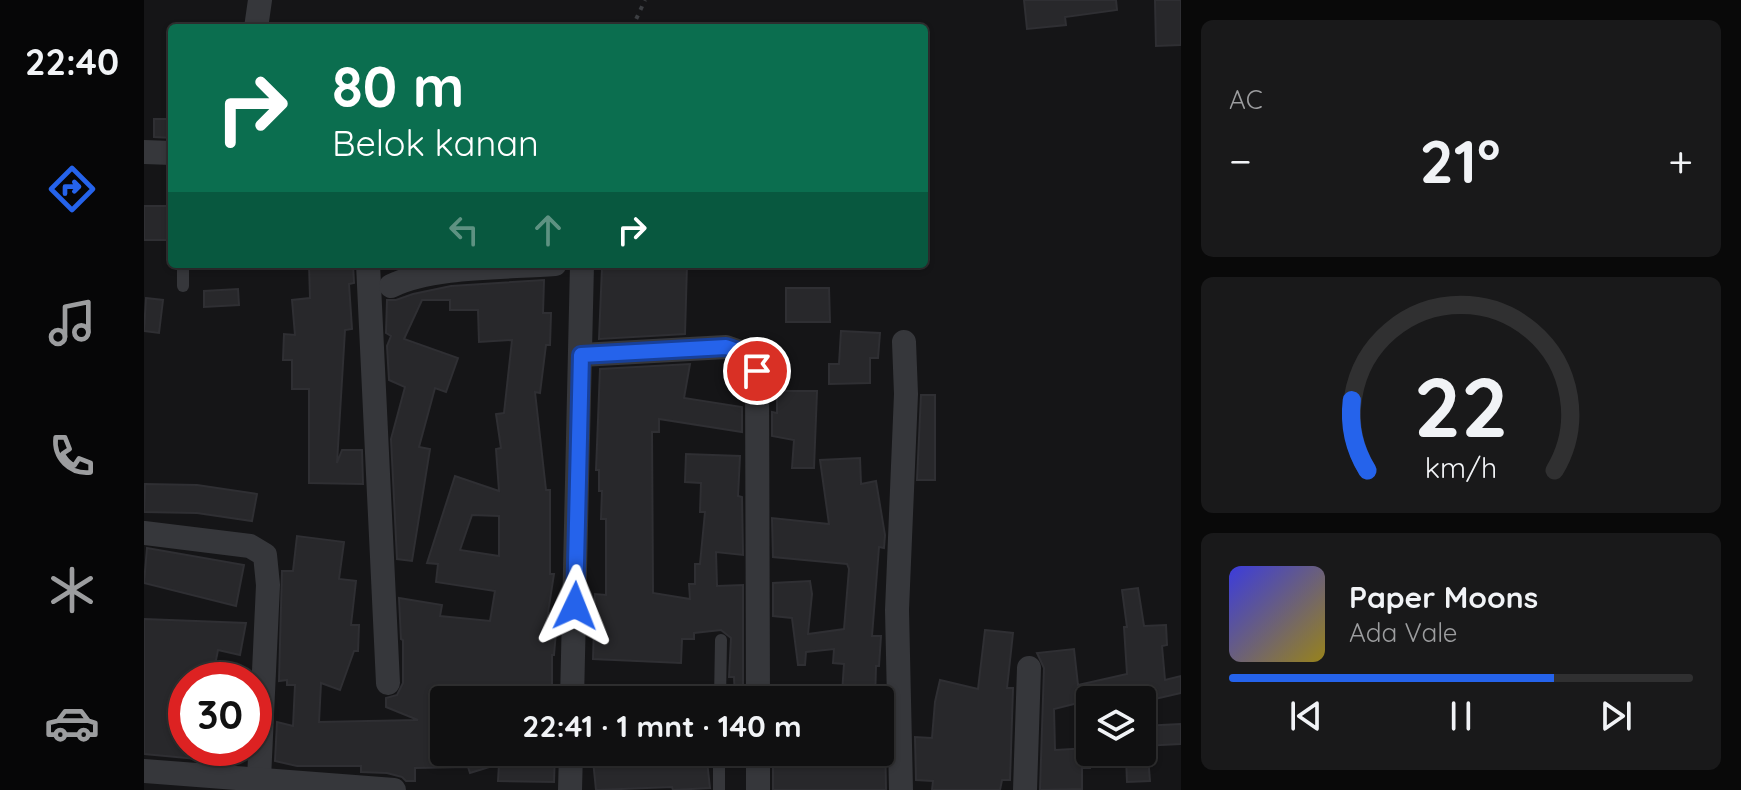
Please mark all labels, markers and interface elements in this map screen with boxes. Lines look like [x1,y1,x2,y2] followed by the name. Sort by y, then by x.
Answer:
[25,39,119,84] text: 22:40
[332,51,464,121] text: 80 m
[200,56,304,160] icon: right
[1229,83,1263,116] text: AC
[332,120,539,165] text: Belok kanan
[1420,123,1501,198] text: 21°
[1229,133,1252,188] text: −
[1668,133,1693,188] text: +
[44,161,100,217] icon: directions
[442,208,486,252] icon: left
[526,208,570,252] icon: ahead
[610,208,654,252] icon: right
[44,295,100,351] icon: music
[723,337,791,405] pin
[735,349,779,393] icon: arrive
[1414,354,1508,458] text: 22
[44,428,100,484] icon: phone
[1425,449,1497,485] text: km/h
[44,562,100,618] icon: climate
[533,564,617,648] position arrow
[1349,578,1538,616] text: Paper Moons
[1349,616,1458,649] text: Ada Vale
[168,662,272,766] speed limit sign: 30
[1076,686,1156,766] map controls
[1076,686,1156,766] button: layers
[1284,694,1328,738] icon: previous
[1439,694,1483,738] icon: pause
[1594,694,1638,738] icon: next
[44,695,100,751] icon: car
[522,707,802,745] text: 22:41 · 1 mnt · 140 m

